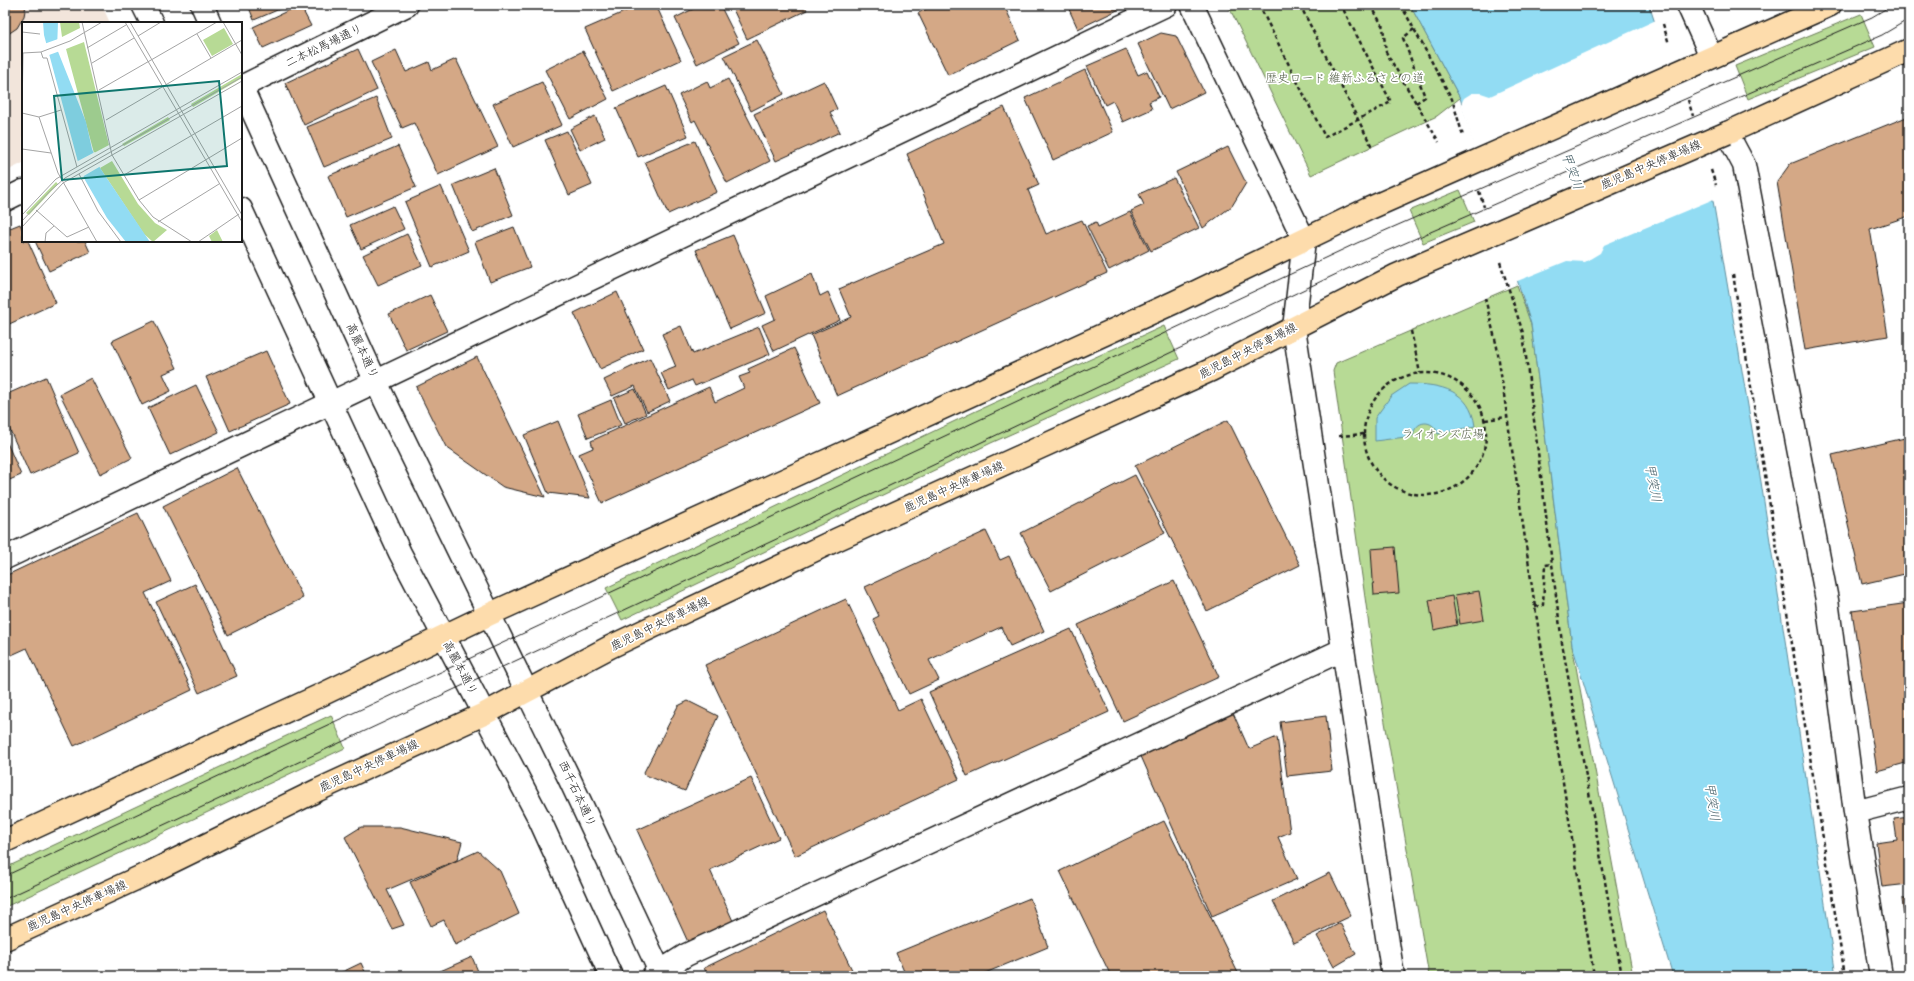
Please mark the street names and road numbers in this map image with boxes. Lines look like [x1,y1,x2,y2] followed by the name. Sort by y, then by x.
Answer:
[283,21,365,71] street label: 二本松馬場通り
[1598,137,1704,193] street label: 鹿児島中央停車場線
[1196,320,1300,382] street label: 鹿児島中央停車場線
[343,321,381,381] street label: 高麗本通り
[902,458,1006,516] street label: 鹿児島中央停車場線
[608,594,712,654] street label: 鹿児島中央停車場線
[439,638,481,698] street label: 高麗本通り
[317,736,421,796] street label: 鹿児島中央停車場線
[555,758,599,830] street label: 西千石本通り
[25,877,129,935] street label: 鹿児島中央停車場線

